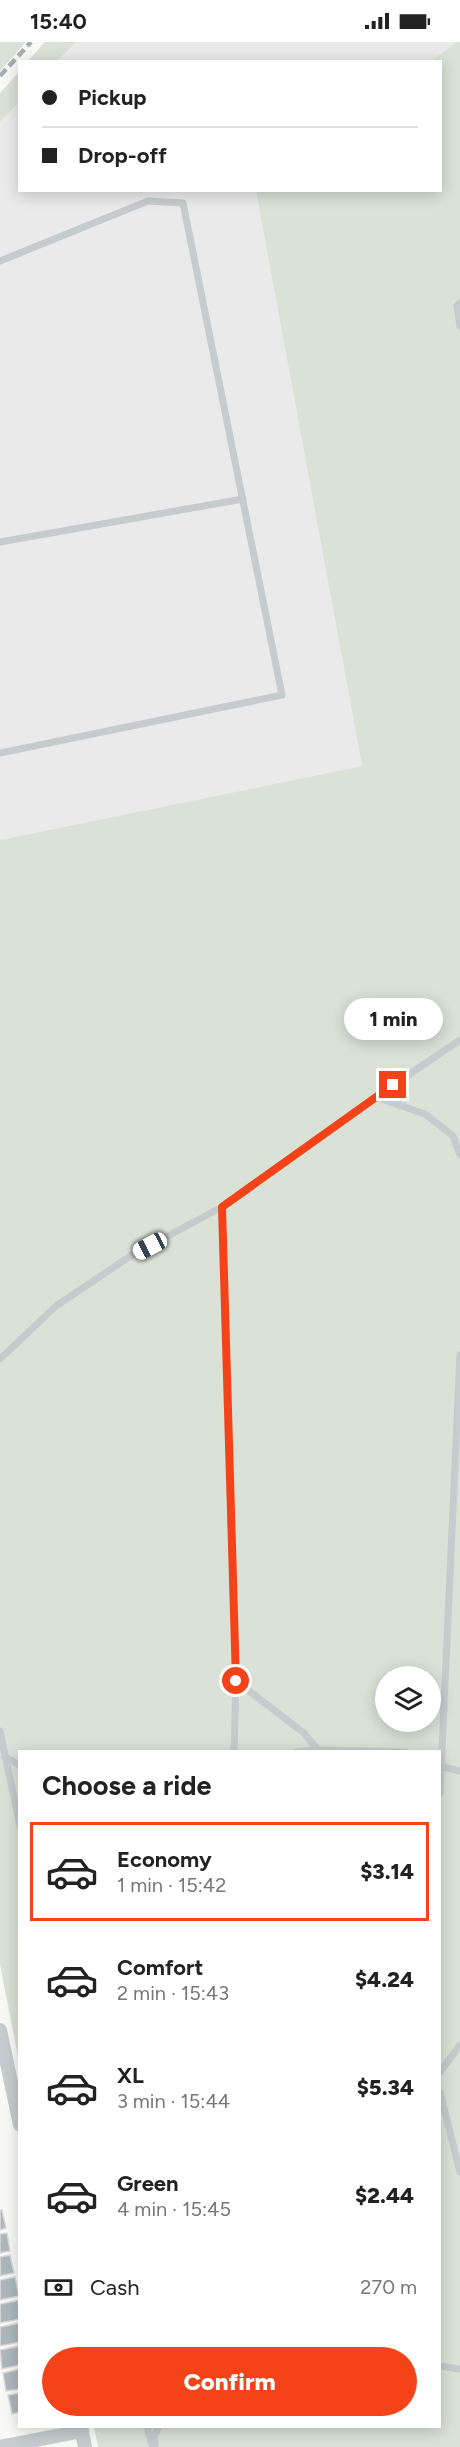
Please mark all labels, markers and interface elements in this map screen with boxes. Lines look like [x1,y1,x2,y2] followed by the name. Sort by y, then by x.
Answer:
[30,8,87,35] text: 15:40
[78,84,147,111] text: Pickup
[78,142,167,169] text: Drop-off
[344,998,442,1040] callout: 1 min
[370,1007,417,1031] text: 1 min
[379,1071,406,1098] route end
[130,1230,170,1262] car
[375,1666,441,1732] map controls
[375,1666,441,1732] button: layers
[222,1667,249,1694] route start
[42,1769,211,1802] text: Choose a ride
[45,1845,99,1899] icon: car
[117,1846,212,1873] text: Economy
[360,1858,414,1885] text: $3.14
[117,1873,226,1897] text: 1 min · 15:42
[45,1953,99,2007] icon: car
[117,1954,203,1981] text: Comfort
[355,1966,414,1993] text: $4.24
[117,1981,229,2005] text: 2 min · 15:43
[45,2061,99,2115] icon: car
[117,2062,144,2089] text: XL
[357,2074,414,2101] text: $5.34
[117,2089,230,2113] text: 3 min · 15:44
[45,2169,99,2223] icon: car
[117,2170,179,2197] text: Green
[355,2182,414,2209] text: $2.44
[117,2197,231,2221] text: 4 min · 15:45
[42,2271,75,2304] icon: cash
[90,2274,140,2301] text: Cash
[360,2275,417,2299] text: 270 m
[42,2347,417,2416] button: Confirm

